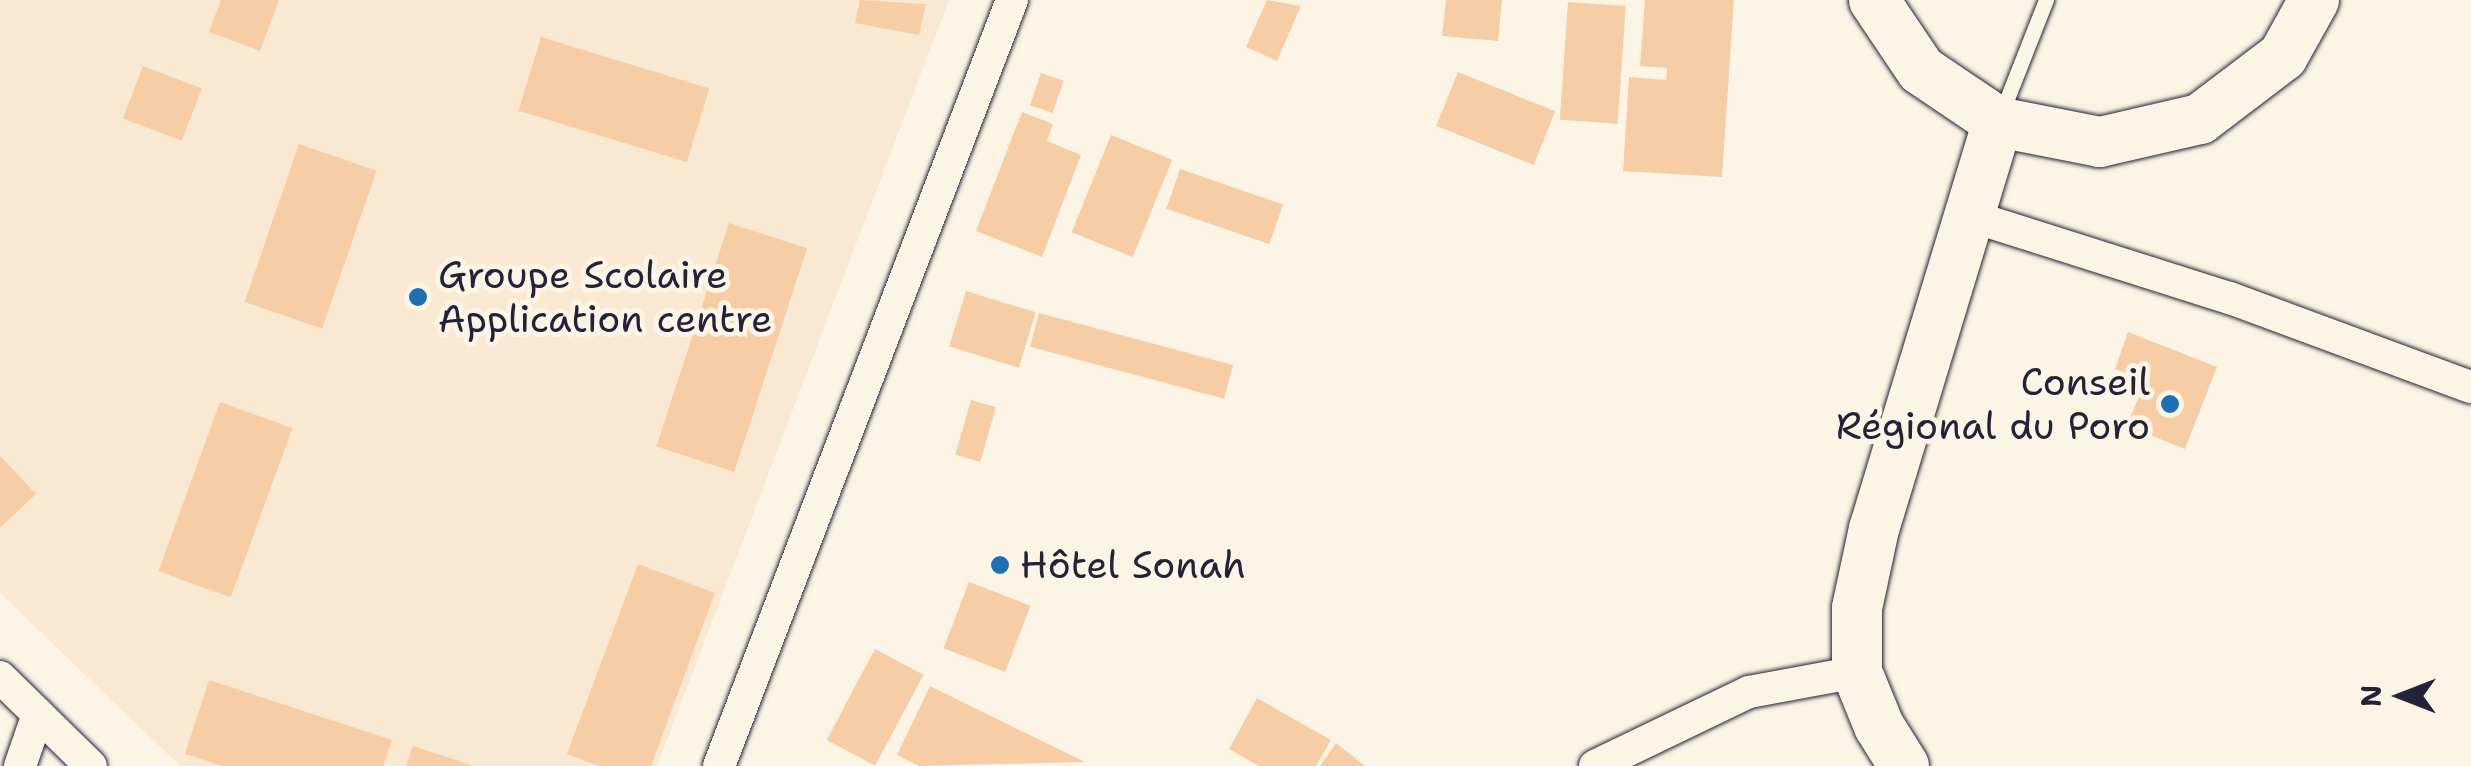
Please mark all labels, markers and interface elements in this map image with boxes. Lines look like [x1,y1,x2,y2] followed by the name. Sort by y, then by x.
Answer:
[438,252,772,342] place label: Groupe Scolaire Application centre
[407,286,429,308] marker: Groupe Scolaire Application centre
[1836,359,2150,448] place label: Conseil Régional du Poro
[2159,393,2181,415] marker: Conseil Régional du Poro
[1020,542,1246,588] place label: Hôtel Sonah
[989,554,1011,576] marker: Hôtel Sonah
[2351,646,2451,746] north arrow
[2352,685,2390,707] text: N

